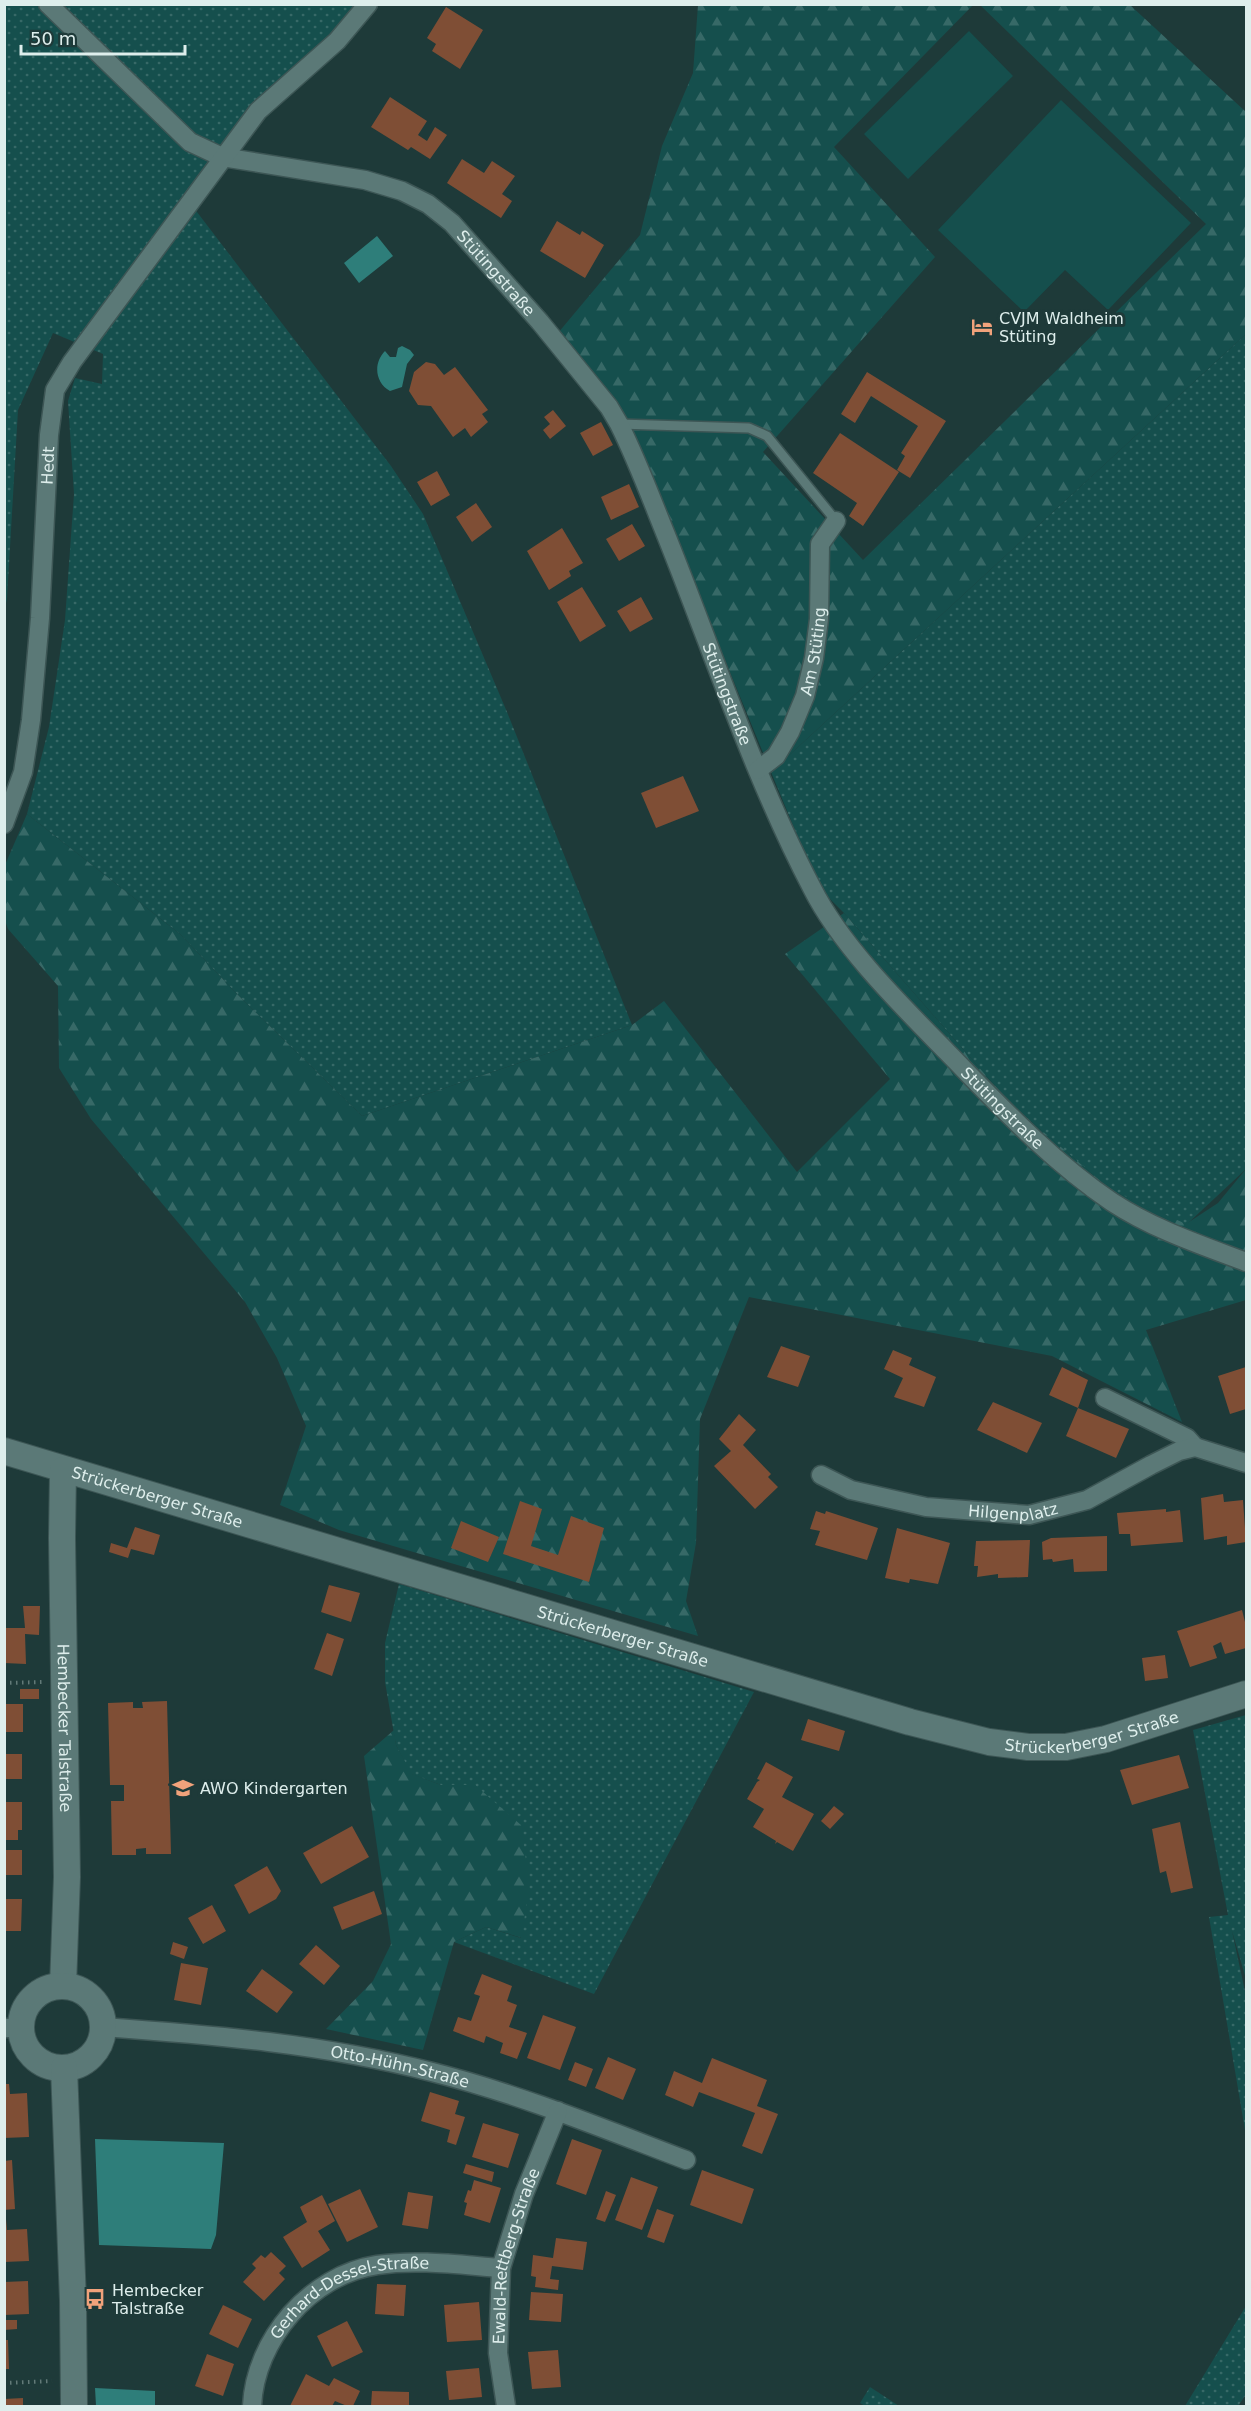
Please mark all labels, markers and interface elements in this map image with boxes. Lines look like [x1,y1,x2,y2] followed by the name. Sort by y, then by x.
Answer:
[21,18,184,56] scale bar
[30,28,76,49] text: 50 m
[453,226,539,320] street label: Stütingstraße
[999,309,1124,346] place label: CVJM Waldheim Stüting
[970,315,994,339] hotel icon: CVJM Waldheim Stüting
[37,446,58,485] street label: Hedt
[796,607,829,697] street label: Am Stüting
[699,640,756,748] street label: Stütingstraße
[957,1063,1048,1153] street label: Stütingstraße
[69,1462,245,1531] street label: Strückerberger Straße
[968,1498,1060,1525] street label: Hilgenplatz
[535,1602,711,1671] street label: Strückerberger Straße
[54,1643,76,1813] street label: Hembecker Talstraße
[1004,1707,1181,1757] street label: Strückerberger Straße
[171,1776,195,1800] school or university icon: AWO Kindergarten
[200,1779,348,1798] place label: AWO Kindergarten
[329,2041,472,2091] street label: Otto-Hühn-Straße
[489,2165,543,2345] street label: Ewald-Rettberg-Straße
[266,2253,430,2342] street label: Gerhard-Dessel-Straße
[111,2281,204,2318] place label: Hembecker Talstraße
[83,2287,107,2311] bus stop icon: Hembecker Talstraße

